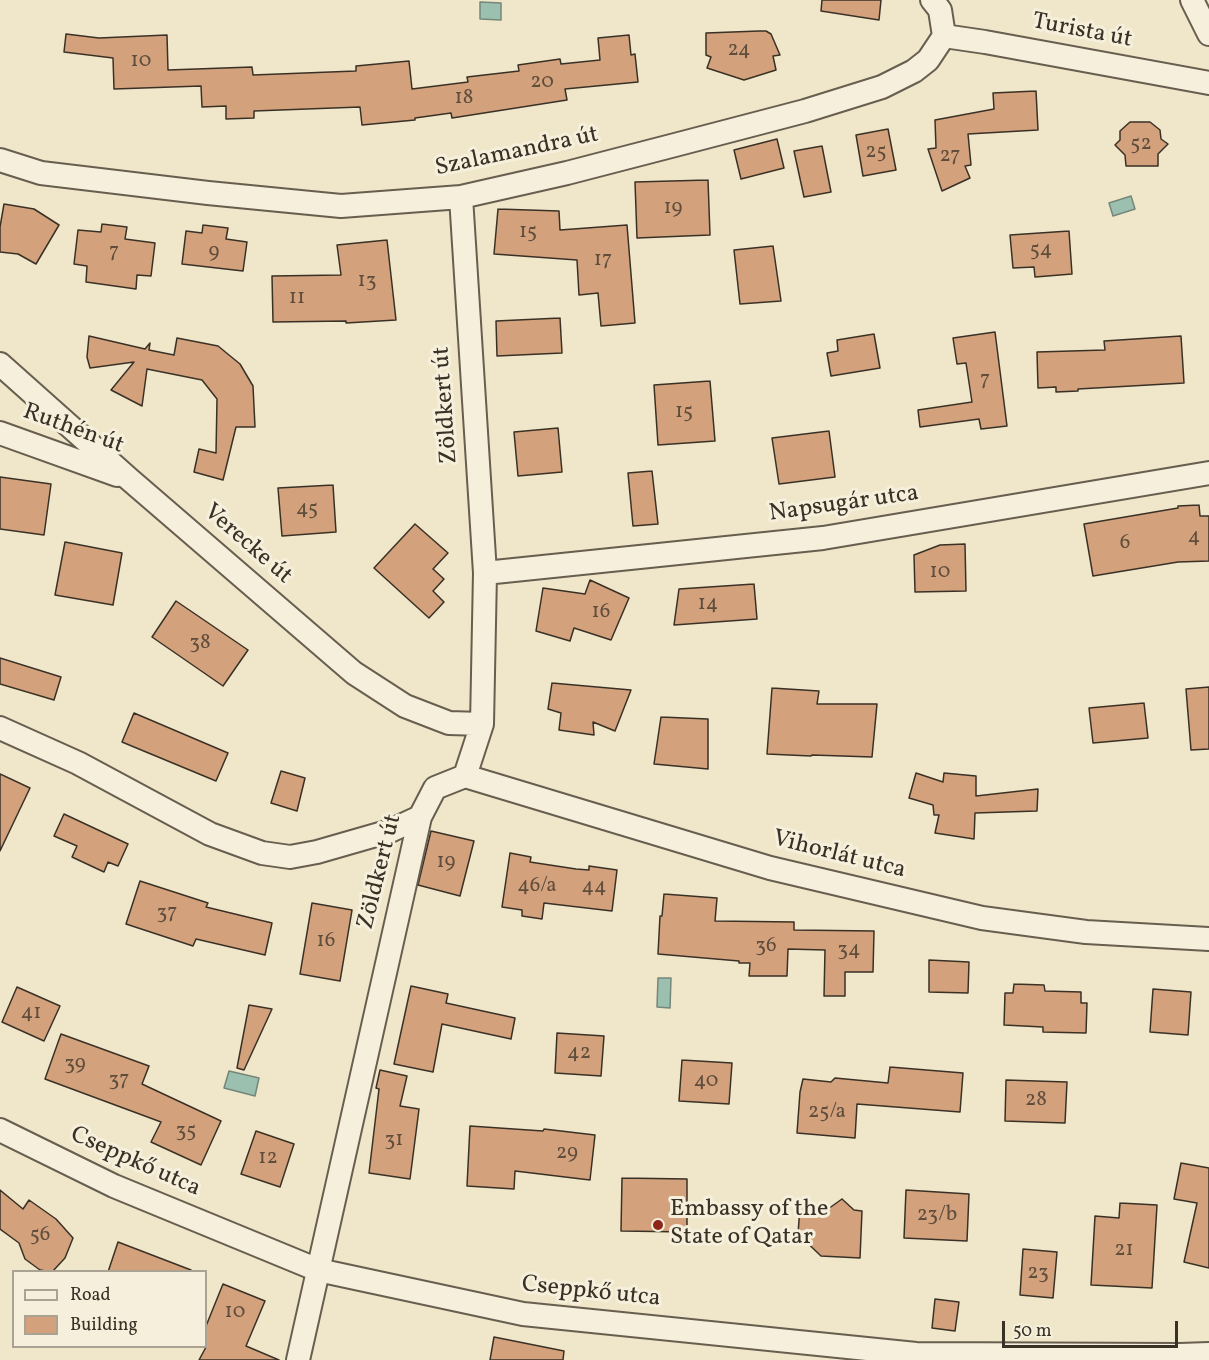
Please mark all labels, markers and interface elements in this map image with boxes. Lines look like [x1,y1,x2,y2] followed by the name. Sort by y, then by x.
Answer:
[1030,8,1134,56] street label: Turista út
[727,38,751,64] house number: 24
[131,49,151,75] house number: 10
[530,70,554,96] house number: 20
[455,86,473,112] house number: 18
[433,122,601,184] street label: Szalamandra út
[1130,132,1152,158] house number: 52
[865,140,887,166] house number: 25
[940,144,960,170] house number: 27
[663,196,683,222] house number: 19
[519,220,537,246] house number: 15
[1030,238,1052,264] house number: 54
[109,240,119,266] house number: 7
[209,240,219,266] house number: 9
[594,248,612,274] house number: 17
[358,269,376,295] house number: 13
[289,286,305,312] house number: 11
[429,345,465,465] street label: Zöldkert út
[980,368,990,394] house number: 7
[19,398,127,462] street label: Ruthén út
[675,400,693,426] house number: 15
[767,480,921,530] street label: Napsugár utca
[296,497,318,523] house number: 45
[197,499,297,591] street label: Verecke út
[1188,525,1200,551] house number: 4
[1120,531,1130,557] house number: 6
[930,560,950,586] house number: 10
[698,592,718,618] house number: 14
[592,600,610,626] house number: 16
[189,631,211,657] house number: 38
[353,811,409,933] street label: Zöldkert út
[770,826,908,886] street label: Vihorlát utca
[436,850,456,876] house number: 19
[517,874,557,900] house number: 46/a
[581,875,607,901] house number: 44
[157,901,177,927] house number: 37
[317,929,335,955] house number: 16
[755,934,777,960] house number: 36
[837,938,861,964] house number: 34
[21,1001,41,1027] house number: 41
[567,1041,591,1067] house number: 42
[64,1052,86,1078] house number: 39
[109,1068,129,1094] house number: 37
[694,1069,718,1095] house number: 40
[1025,1088,1047,1114] house number: 28
[808,1100,846,1126] house number: 25/a
[176,1119,196,1145] house number: 35
[66,1122,204,1204] street label: Cseppkő utca
[385,1128,403,1154] house number: 31
[556,1141,578,1167] house number: 29
[258,1146,278,1172] house number: 12
[670,1197,828,1253] place label: Embassy of the State of Qatar
[917,1203,957,1229] house number: 23/b
[651,1218,665,1232] marker: Embassy of the State of Qatar
[30,1223,50,1249] house number: 56
[1114,1238,1134,1264] house number: 21
[1027,1261,1049,1287] house number: 23
[12,1270,207,1348] legend
[520,1271,662,1315] street label: Cseppkő utca
[70,1283,111,1308] text: Road
[225,1300,245,1326] house number: 10
[1005,1309,1180,1347] scale bar
[70,1313,138,1338] text: Building
[1013,1319,1052,1344] text: 50 m

